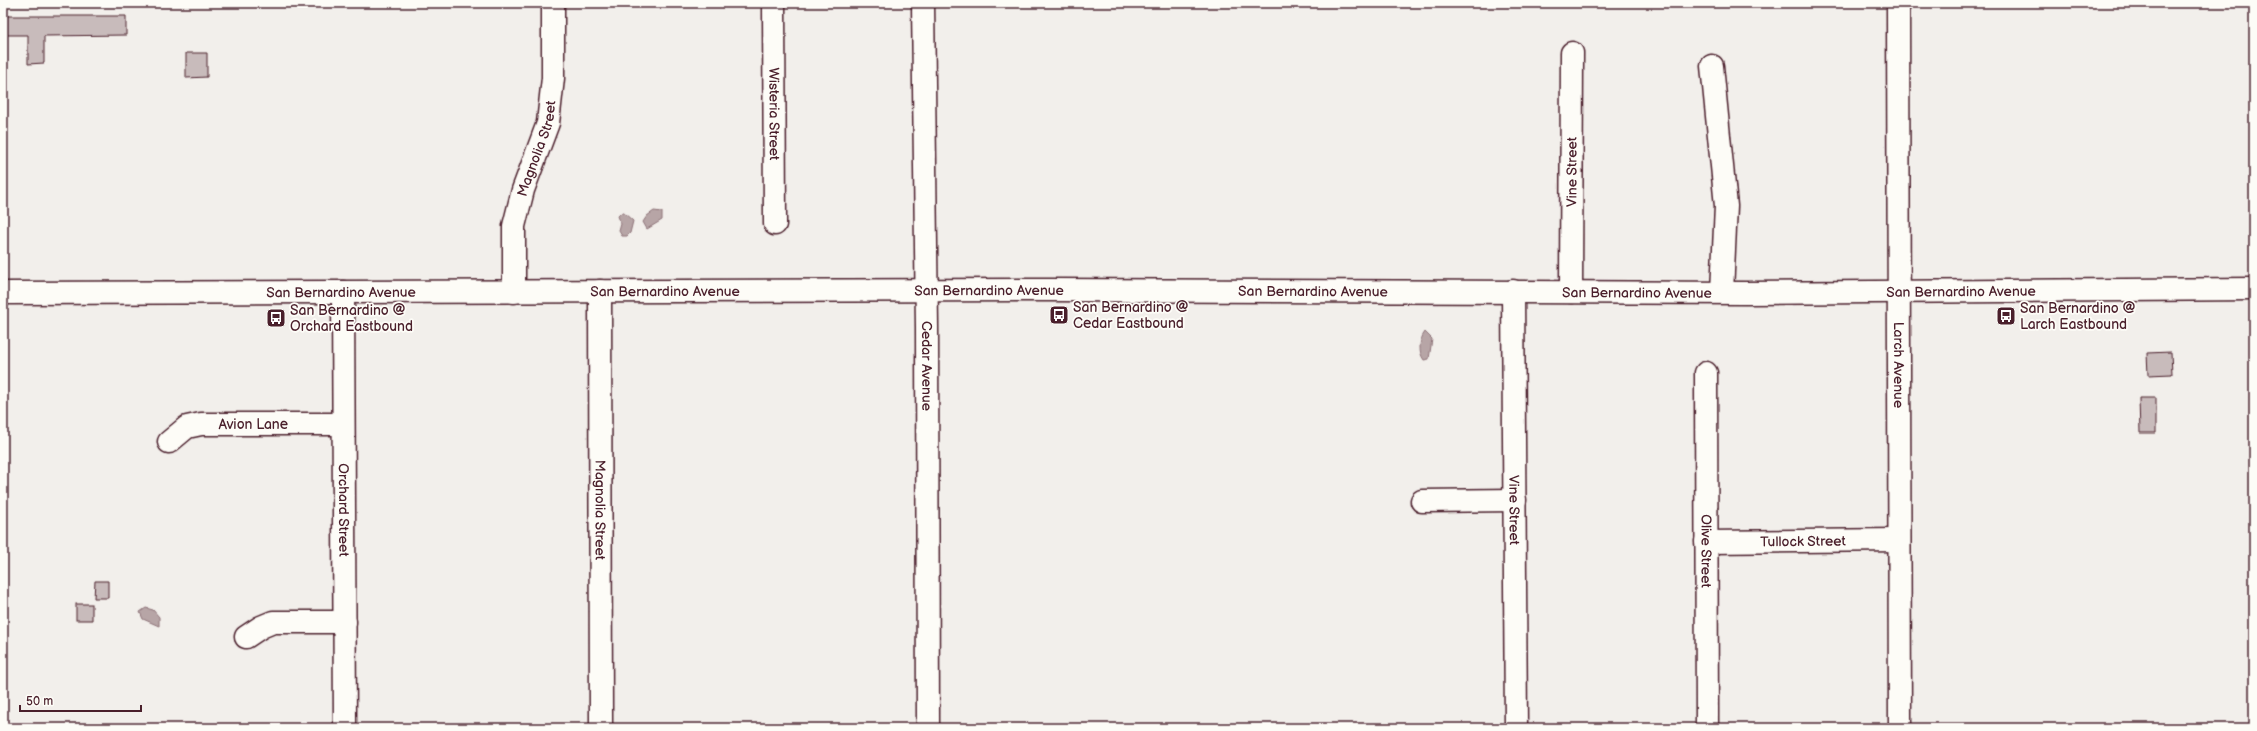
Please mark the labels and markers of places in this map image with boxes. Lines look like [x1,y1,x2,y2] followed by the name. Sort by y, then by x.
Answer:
[1073,299,1189,332] place label: San Bernardino @ Cedar Eastbound
[2020,300,2136,333] place label: San Bernardino @ Larch Eastbound
[290,302,413,335] place label: San Bernardino @ Orchard Eastbound
[1048,304,1070,326] bus stop icon: San Bernardino @ Cedar Eastbound
[1995,305,2017,327] bus stop icon: San Bernardino @ Larch Eastbound
[265,307,287,329] bus stop icon: San Bernardino @ Orchard Eastbound

